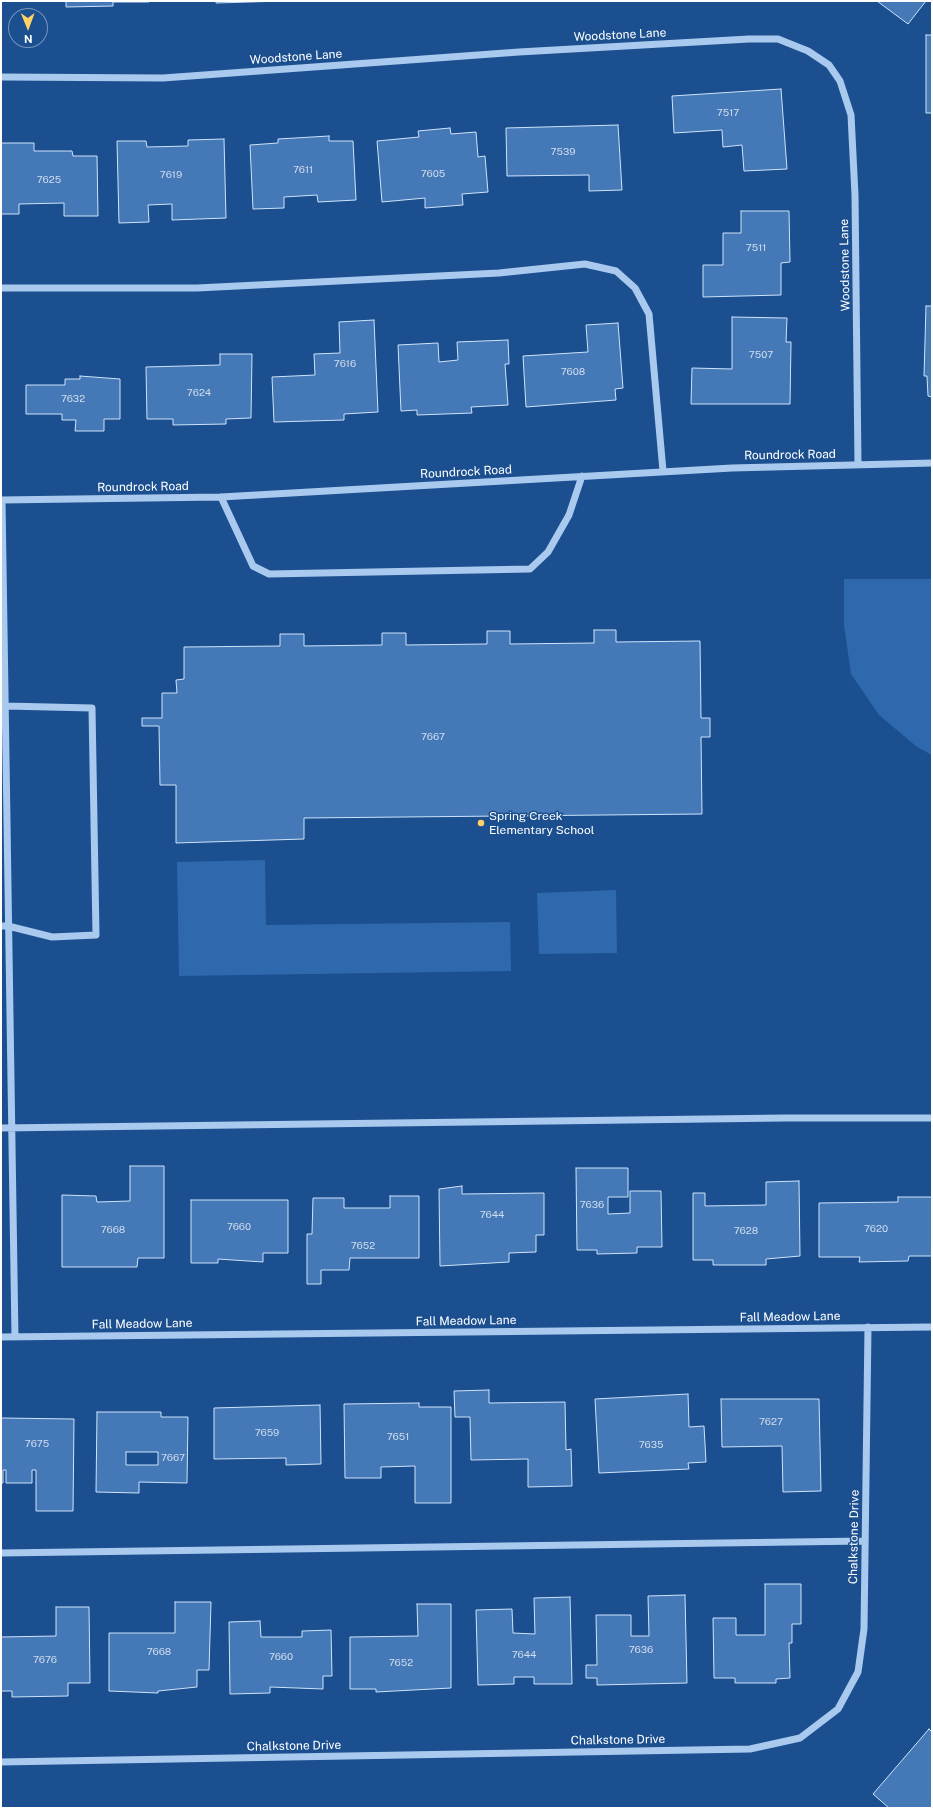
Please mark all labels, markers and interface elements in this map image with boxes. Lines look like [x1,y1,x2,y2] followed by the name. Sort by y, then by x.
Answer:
[8,8,48,48] north arrow
[573,25,667,45] street label: Woodstone Lane
[24,33,33,45] text: N
[249,47,343,67] street label: Woodstone Lane
[717,107,739,119] house number: 7517
[551,146,575,158] house number: 7539
[293,164,313,176] house number: 7611
[421,168,445,180] house number: 7605
[160,169,182,181] house number: 7619
[37,174,61,186] house number: 7625
[837,219,853,311] street label: Woodstone Lane
[746,242,766,254] house number: 7511
[749,349,773,361] house number: 7507
[334,358,356,370] house number: 7616
[561,366,585,378] house number: 7608
[187,387,211,399] house number: 7624
[61,393,85,405] house number: 7632
[744,447,836,463] street label: Roundrock Road
[420,462,512,482] street label: Roundrock Road
[97,479,189,495] street label: Roundrock Road
[421,731,445,743] house number: 7667
[489,809,594,837] place label: Spring Creek Elementary School
[476,818,486,828] marker: Spring Creek Elementary School
[580,1199,604,1211] house number: 7636
[480,1209,504,1221] house number: 7644
[227,1221,251,1233] house number: 7660
[864,1223,888,1235] house number: 7620
[101,1224,125,1236] house number: 7668
[734,1225,758,1237] house number: 7628
[351,1240,375,1252] house number: 7652
[739,1309,841,1325] street label: Fall Meadow Lane
[415,1313,517,1329] street label: Fall Meadow Lane
[91,1316,193,1332] street label: Fall Meadow Lane
[759,1416,783,1428] house number: 7627
[255,1427,279,1439] house number: 7659
[387,1431,409,1443] house number: 7651
[25,1438,49,1450] house number: 7675
[639,1439,663,1451] house number: 7635
[161,1452,185,1464] house number: 7667
[846,1490,862,1584] street label: Chalkstone Drive
[629,1644,653,1656] house number: 7636
[147,1646,171,1658] house number: 7668
[512,1649,536,1661] house number: 7644
[269,1651,293,1663] house number: 7660
[33,1654,57,1666] house number: 7676
[389,1657,413,1669] house number: 7652
[571,1732,665,1748] street label: Chalkstone Drive
[247,1738,341,1754] street label: Chalkstone Drive

